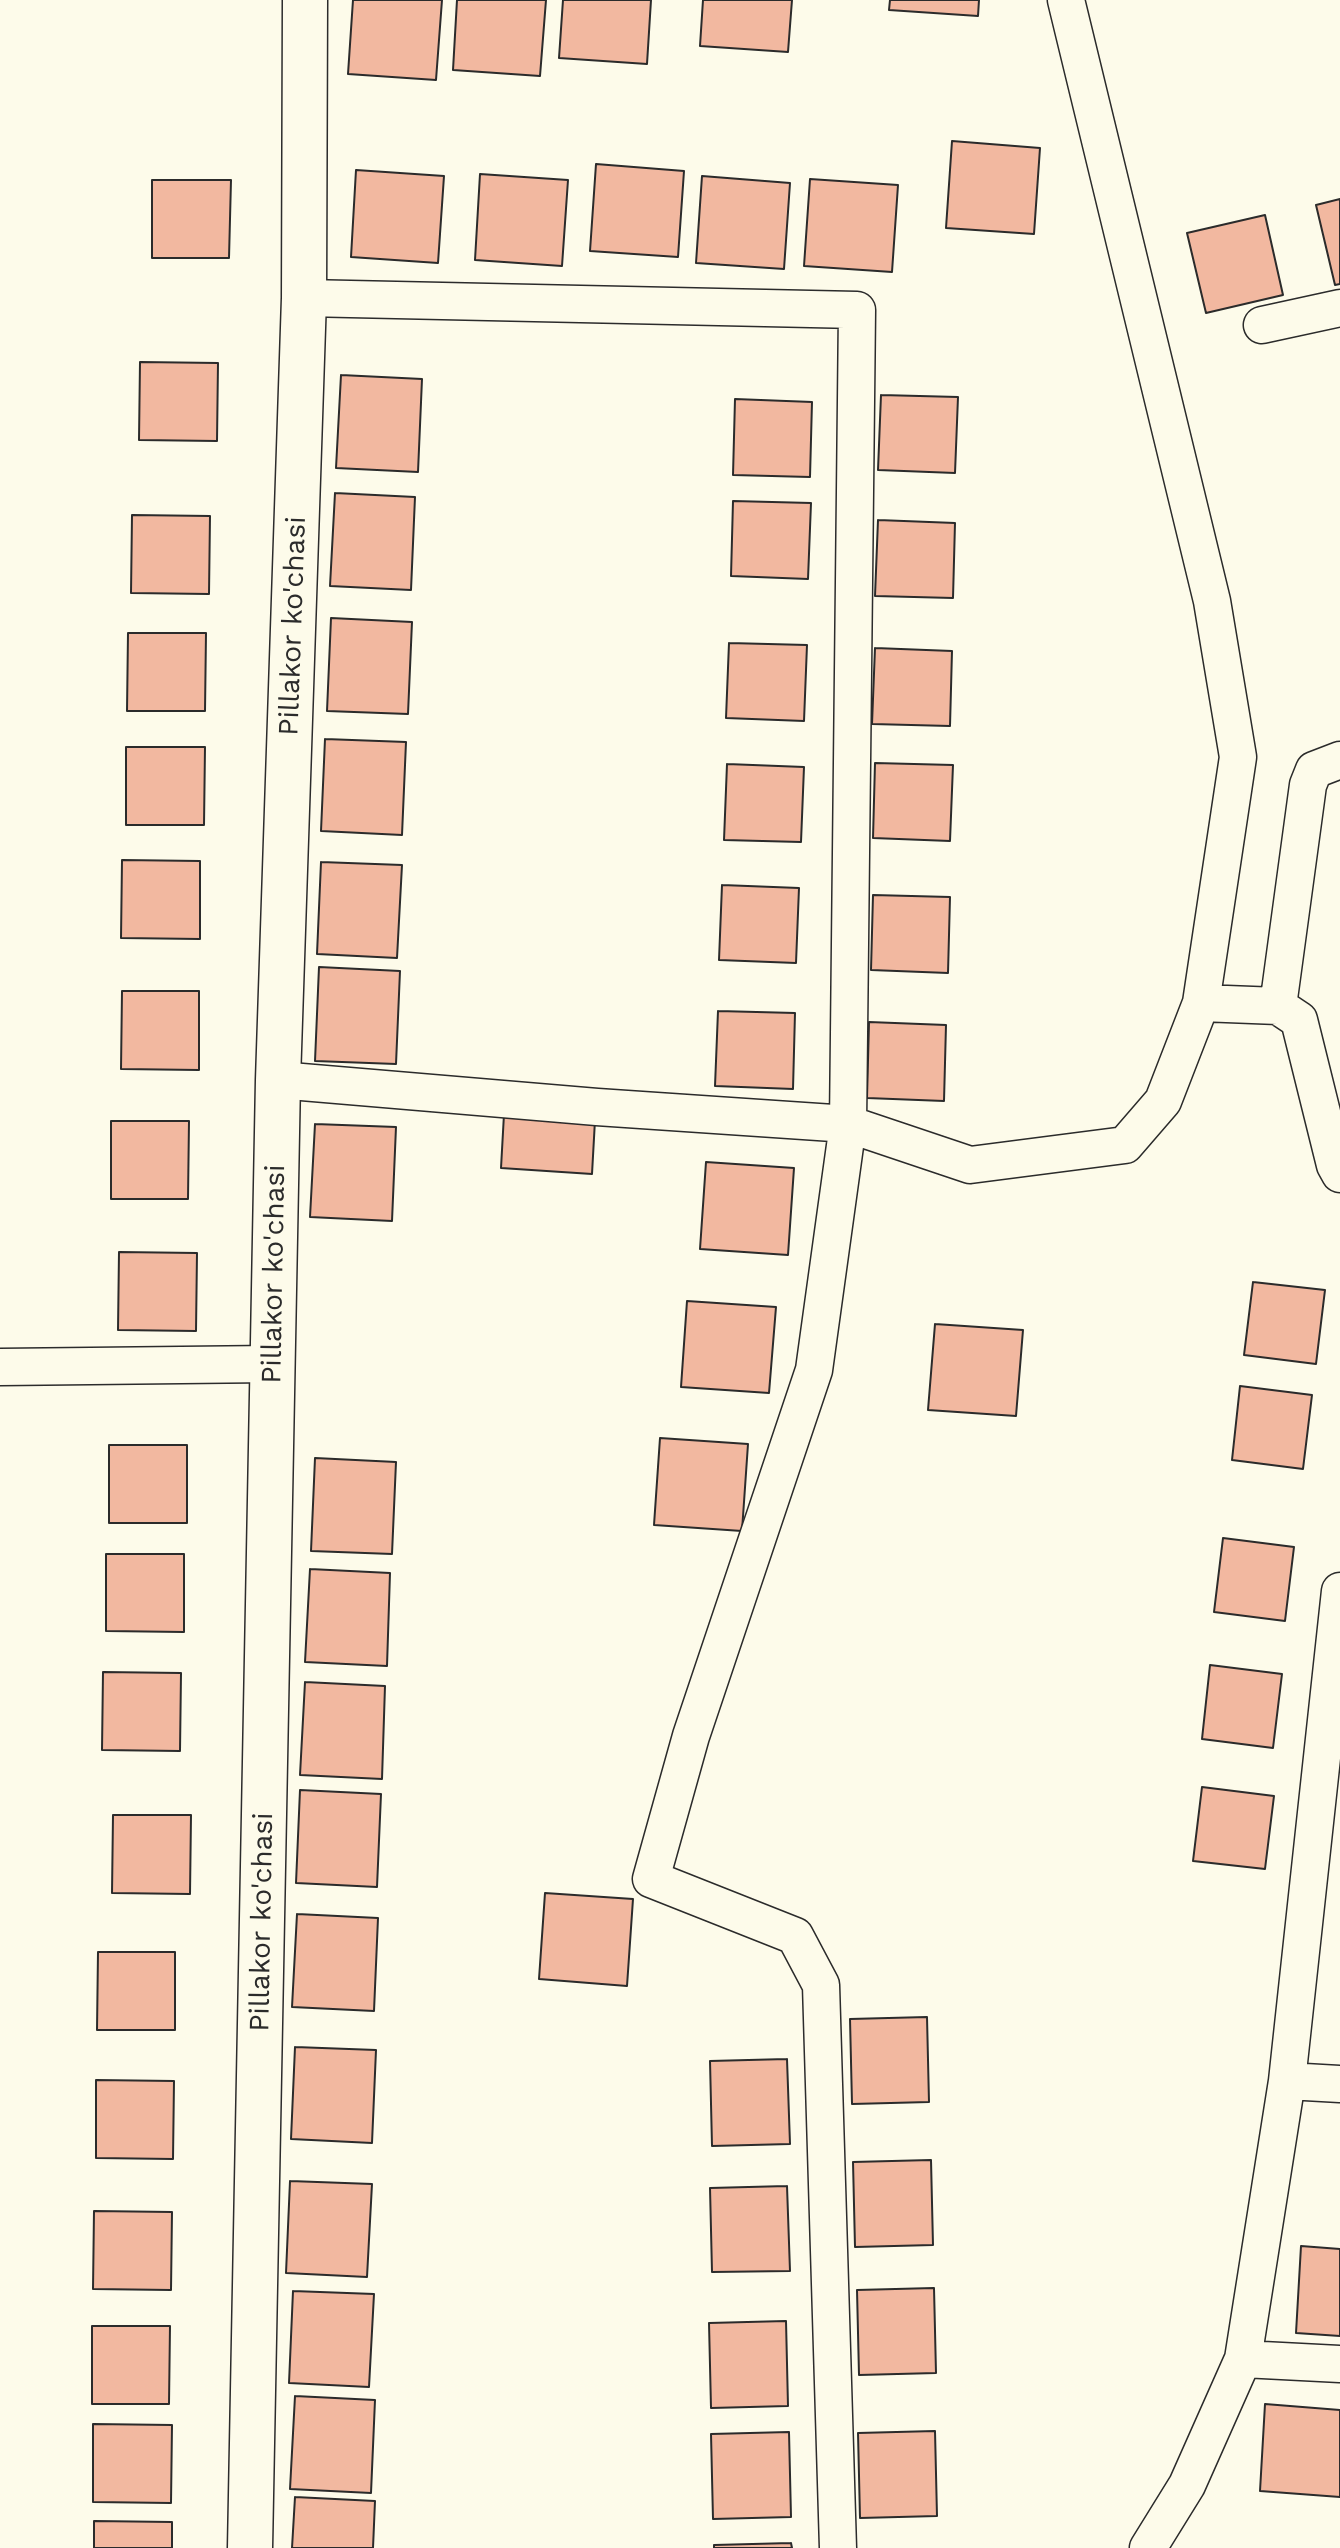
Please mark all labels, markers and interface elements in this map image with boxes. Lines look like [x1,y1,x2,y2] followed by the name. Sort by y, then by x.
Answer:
[272,516,314,736] street label: Pillakor ko'chasi
[255,1164,293,1384] street label: Pillakor ko'chasi
[243,1812,281,2032] street label: Pillakor ko'chasi

